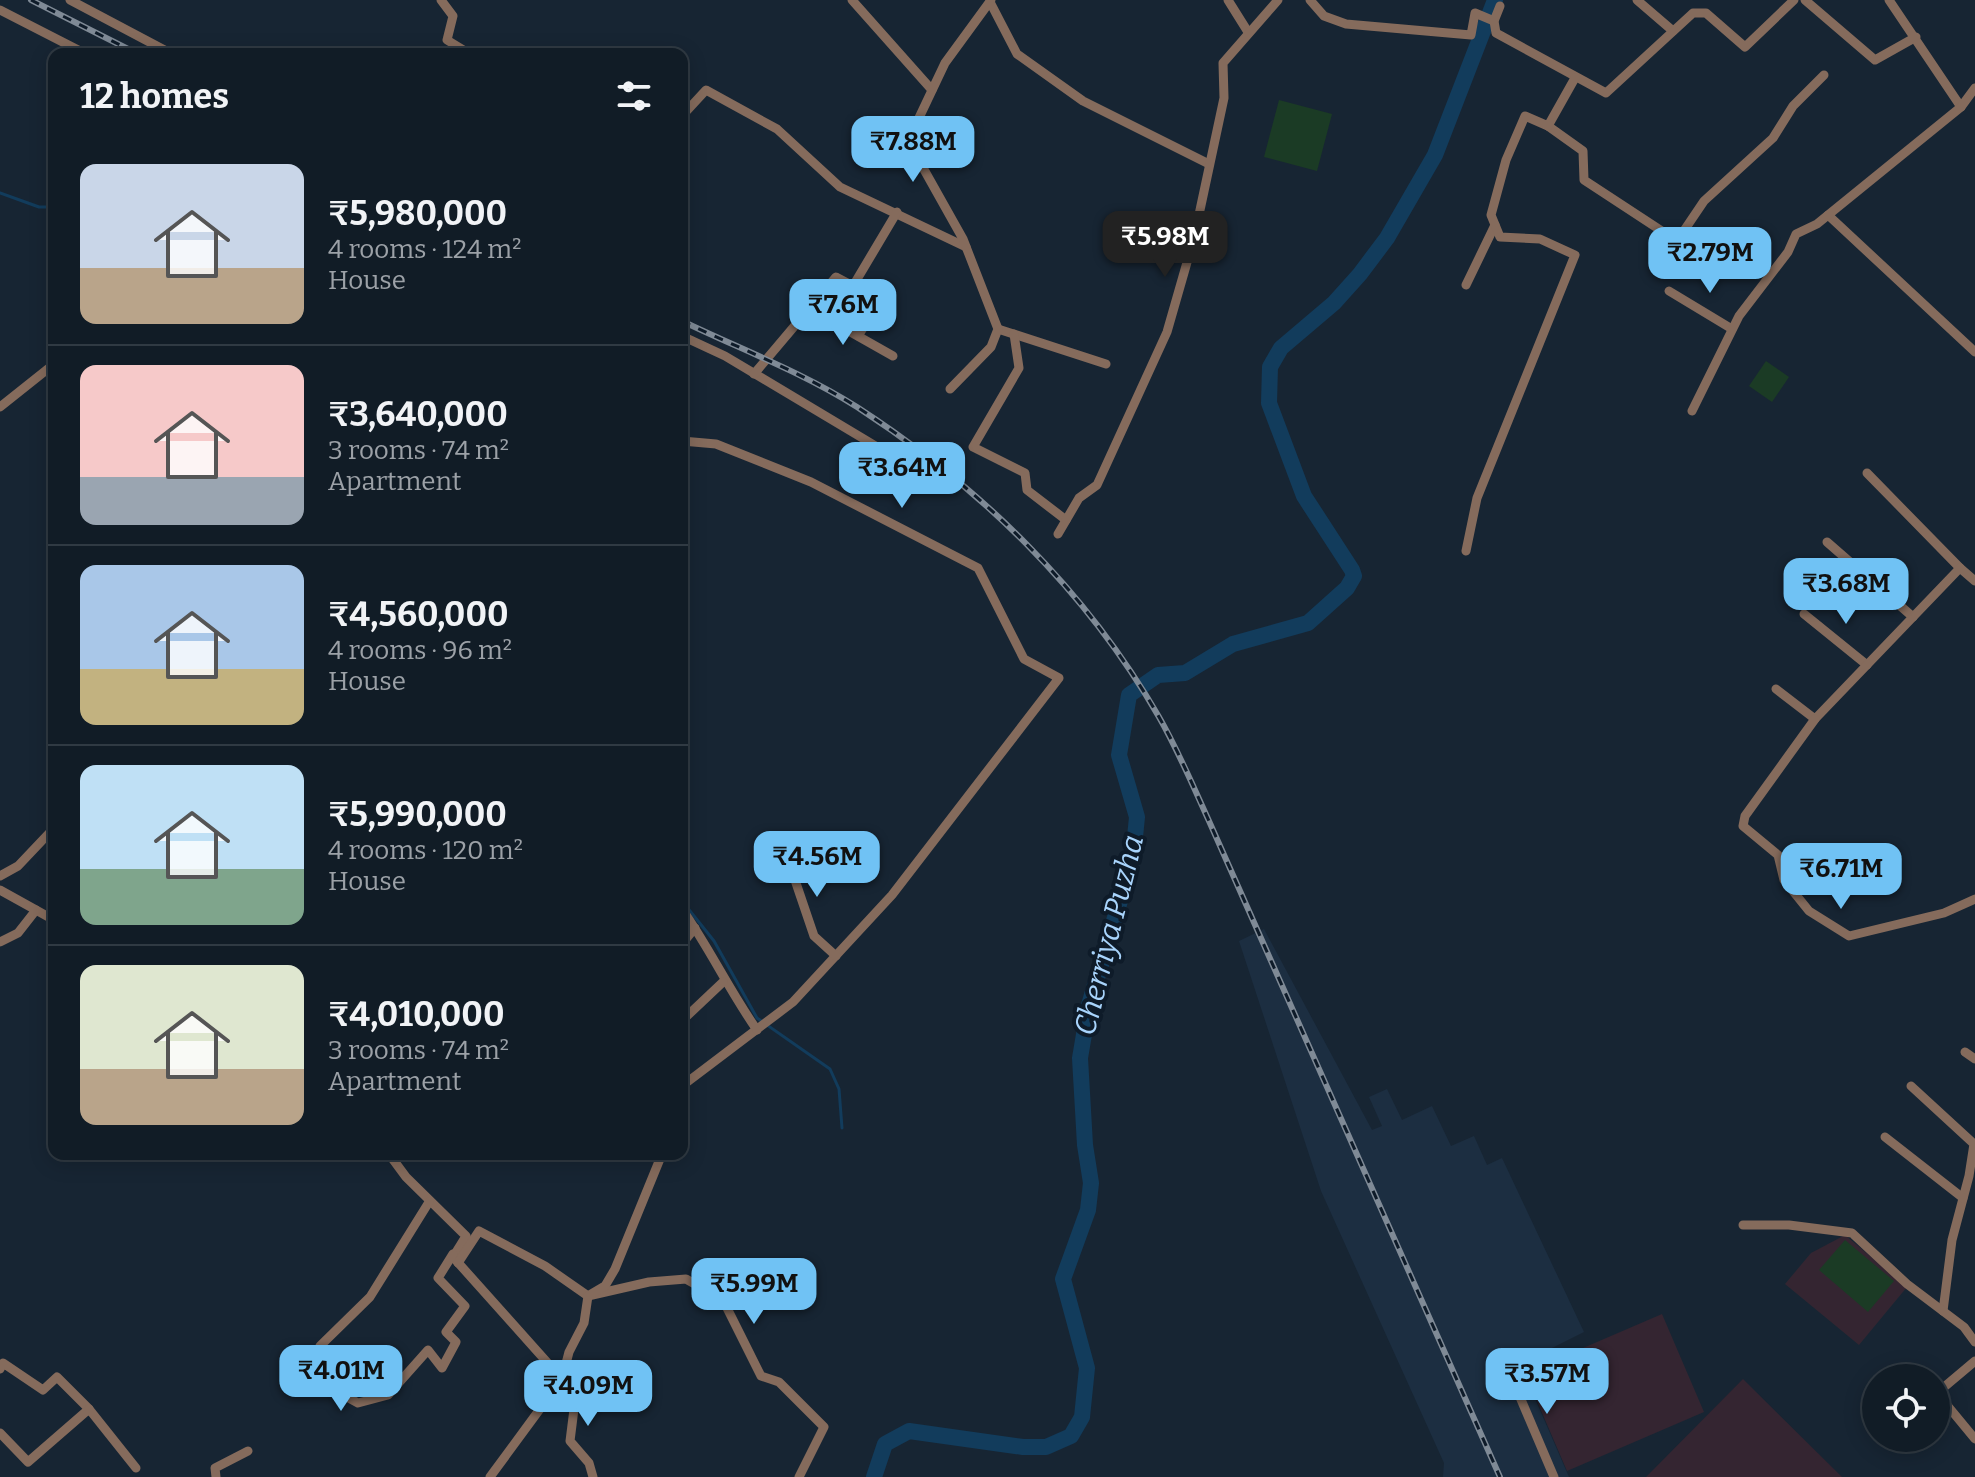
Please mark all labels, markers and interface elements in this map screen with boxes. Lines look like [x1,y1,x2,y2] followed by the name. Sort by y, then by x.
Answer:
[612,74,656,118] icon: filters
[80,76,229,117] text: 12 homes
[848,116,978,184] pin: ₹7.88M
[869,126,957,157] text: ₹7.88M
[328,193,507,234] text: ₹5,980,000
[144,196,240,292] icon: home
[1100,211,1230,279] pin: ₹5.98M
[1121,221,1209,252] text: ₹5.98M
[1645,227,1775,295] pin: ₹2.79M
[328,234,521,265] text: 4 rooms · 124 m²
[1666,237,1754,268] text: ₹2.79M
[328,265,406,296] text: House
[787,279,899,347] pin: ₹7.6M
[807,289,879,320] text: ₹7.6M
[328,394,508,435] text: ₹3,640,000
[144,397,240,493] icon: home
[328,435,509,466] text: 3 rooms · 74 m²
[837,442,967,510] pin: ₹3.64M
[857,452,947,483] text: ₹3.64M
[328,466,461,497] text: Apartment
[1781,558,1911,626] pin: ₹3.68M
[1802,568,1890,599] text: ₹3.68M
[328,594,509,635] text: ₹4,560,000
[144,597,240,693] icon: home
[328,635,512,666] text: 4 rooms · 96 m²
[328,666,406,697] text: House
[328,794,507,835] text: ₹5,990,000
[144,797,240,893] icon: home
[752,831,882,899] pin: ₹4.56M
[1067,831,1151,1039] water label: Cherriya Puzha
[328,835,523,866] text: 4 rooms · 120 m²
[772,841,862,872] text: ₹4.56M
[1776,843,1906,911] pin: ₹6.71M
[1799,853,1883,884] text: ₹6.71M
[328,866,406,897] text: House
[328,994,505,1035] text: ₹4,010,000
[144,997,240,1093] icon: home
[328,1035,509,1066] text: 3 rooms · 74 m²
[328,1066,461,1097] text: Apartment
[689,1258,819,1326] pin: ₹5.99M
[709,1268,799,1299] text: ₹5.99M
[276,1345,406,1413] pin: ₹4.01M
[1482,1348,1612,1416] pin: ₹3.57M
[297,1355,385,1386] text: ₹4.01M
[1504,1358,1590,1389] text: ₹3.57M
[523,1360,653,1428] pin: ₹4.09M
[1862,1364,1950,1452] map controls
[1862,1364,1950,1452] button: locate
[542,1370,634,1401] text: ₹4.09M

